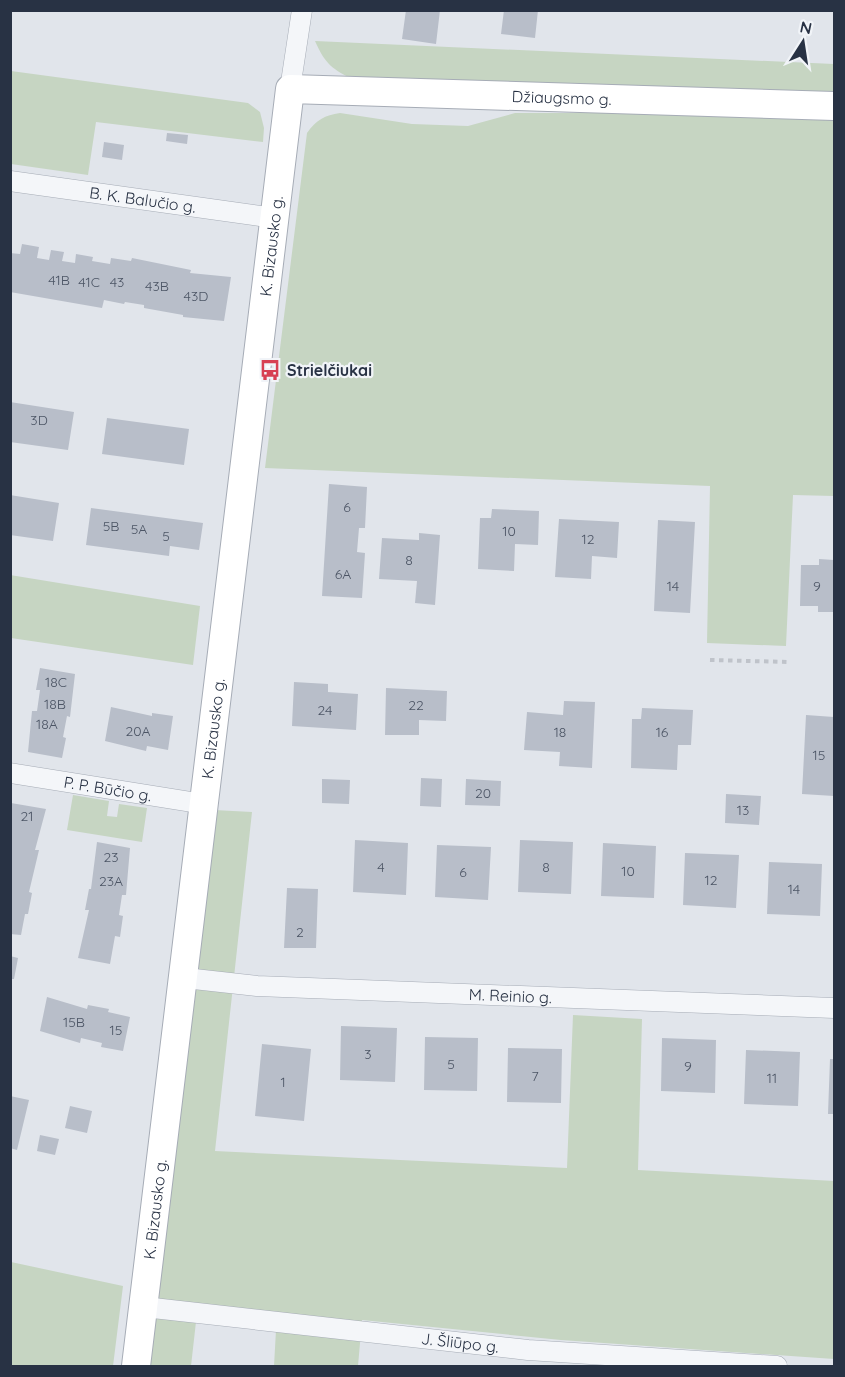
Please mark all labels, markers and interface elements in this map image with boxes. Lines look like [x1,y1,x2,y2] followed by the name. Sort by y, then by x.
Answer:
[773,12,833,72] north arrow
[798,16,814,38] text: N
[511,86,612,109] street label: Džiaugsmo g.
[88,182,197,217] street label: B. K. Balučio g.
[255,195,287,297] street label: K. Bizausko g.
[48,271,70,289] house number: 41B
[78,273,100,291] house number: 41C
[110,273,124,291] house number: 43
[145,277,169,295] house number: 43B
[184,287,208,305] house number: 43D
[258,358,282,382] bus stop icon: Strielčiukai
[287,360,372,380] place label: Strielčiukai
[30,411,48,429] house number: 3D
[343,498,351,516] house number: 6
[103,517,119,535] house number: 5B
[131,520,147,538] house number: 5A
[502,522,516,540] house number: 10
[162,527,170,545] house number: 5
[582,530,595,548] house number: 12
[405,551,413,569] house number: 8
[335,565,351,583] house number: 6A
[667,577,679,595] house number: 14
[813,577,821,595] house number: 9
[45,673,67,691] house number: 18C
[197,677,229,780] street label: K. Bizausko g.
[44,695,66,713] house number: 18B
[408,696,424,714] house number: 22
[318,701,332,719] house number: 24
[36,715,58,733] house number: 18A
[125,722,151,740] house number: 20A
[554,723,566,741] house number: 18
[656,723,669,741] house number: 16
[813,746,825,764] house number: 15
[62,772,153,806] street label: P. P. Būčio g.
[475,784,491,802] house number: 20
[737,801,749,819] house number: 13
[21,807,33,825] house number: 21
[103,848,119,866] house number: 23
[377,858,385,876] house number: 4
[542,858,550,876] house number: 8
[621,862,635,880] house number: 10
[459,863,467,881] house number: 6
[705,871,718,889] house number: 12
[99,872,123,890] house number: 23A
[788,880,800,898] house number: 14
[296,923,304,941] house number: 2
[468,984,552,1007] street label: M. Reinio g.
[63,1013,85,1031] house number: 15B
[110,1021,122,1039] house number: 15
[364,1045,372,1063] house number: 3
[447,1055,455,1073] house number: 5
[684,1057,692,1075] house number: 9
[531,1067,539,1085] house number: 7
[767,1069,777,1087] house number: 11
[280,1073,286,1091] house number: 1
[139,1158,171,1260] street label: K. Bizausko g.
[420,1328,500,1357] street label: J. Šliūpo g.

